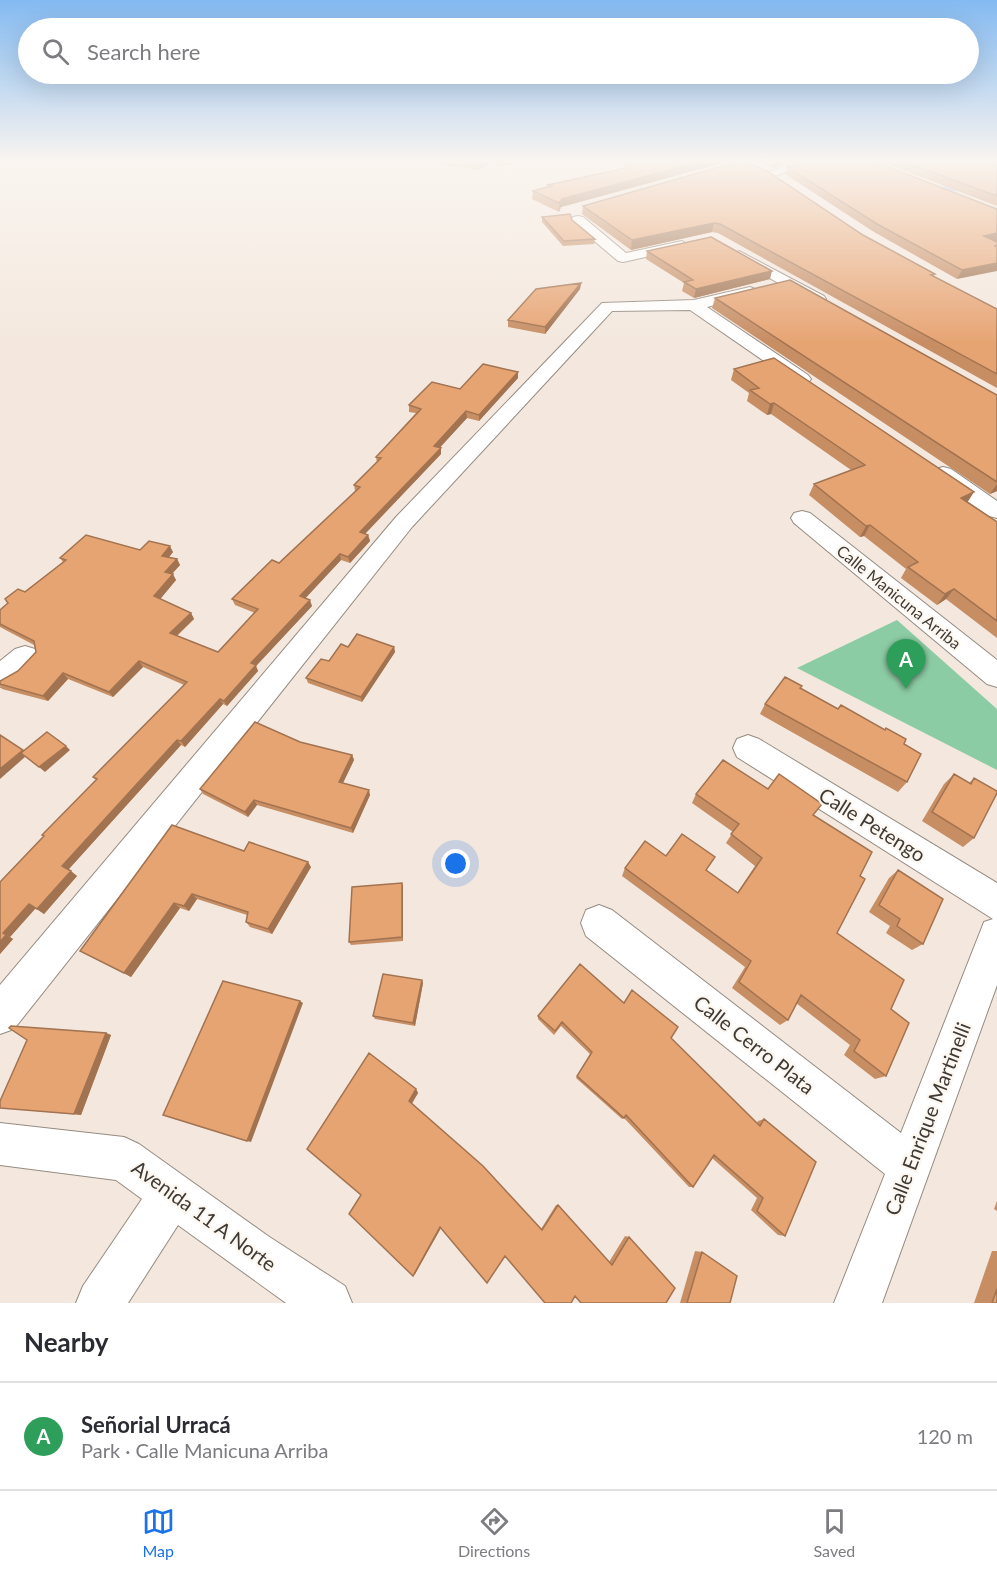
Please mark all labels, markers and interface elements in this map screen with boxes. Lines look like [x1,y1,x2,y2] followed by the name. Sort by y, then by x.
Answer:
[18,18,979,84] search box
[39,35,72,68] icon: search
[87,38,200,65] text: Search here
[833,541,965,653] street label: Calle Manicuna Arriba
[886,640,926,689] pin: A
[815,782,930,866] street label: Calle Petengo
[441,849,470,878] your location
[690,990,820,1099] street label: Calle Cerro Plata
[879,1019,975,1219] street label: Calle Enrique Martinelli
[128,1155,281,1276] street label: Avenida 11 A Norte
[24,1326,109,1358] text: Nearby
[81,1411,231,1438] text: Señorial Urracá
[37,1424,50,1448] text: A
[917,1424,973,1448] text: 120 m
[81,1438,328,1462] text: Park · Calle Manicuna Arriba
[142,1505,175,1560] tab: Map
[458,1505,530,1560] tab: Directions
[814,1505,855,1560] tab: Saved

